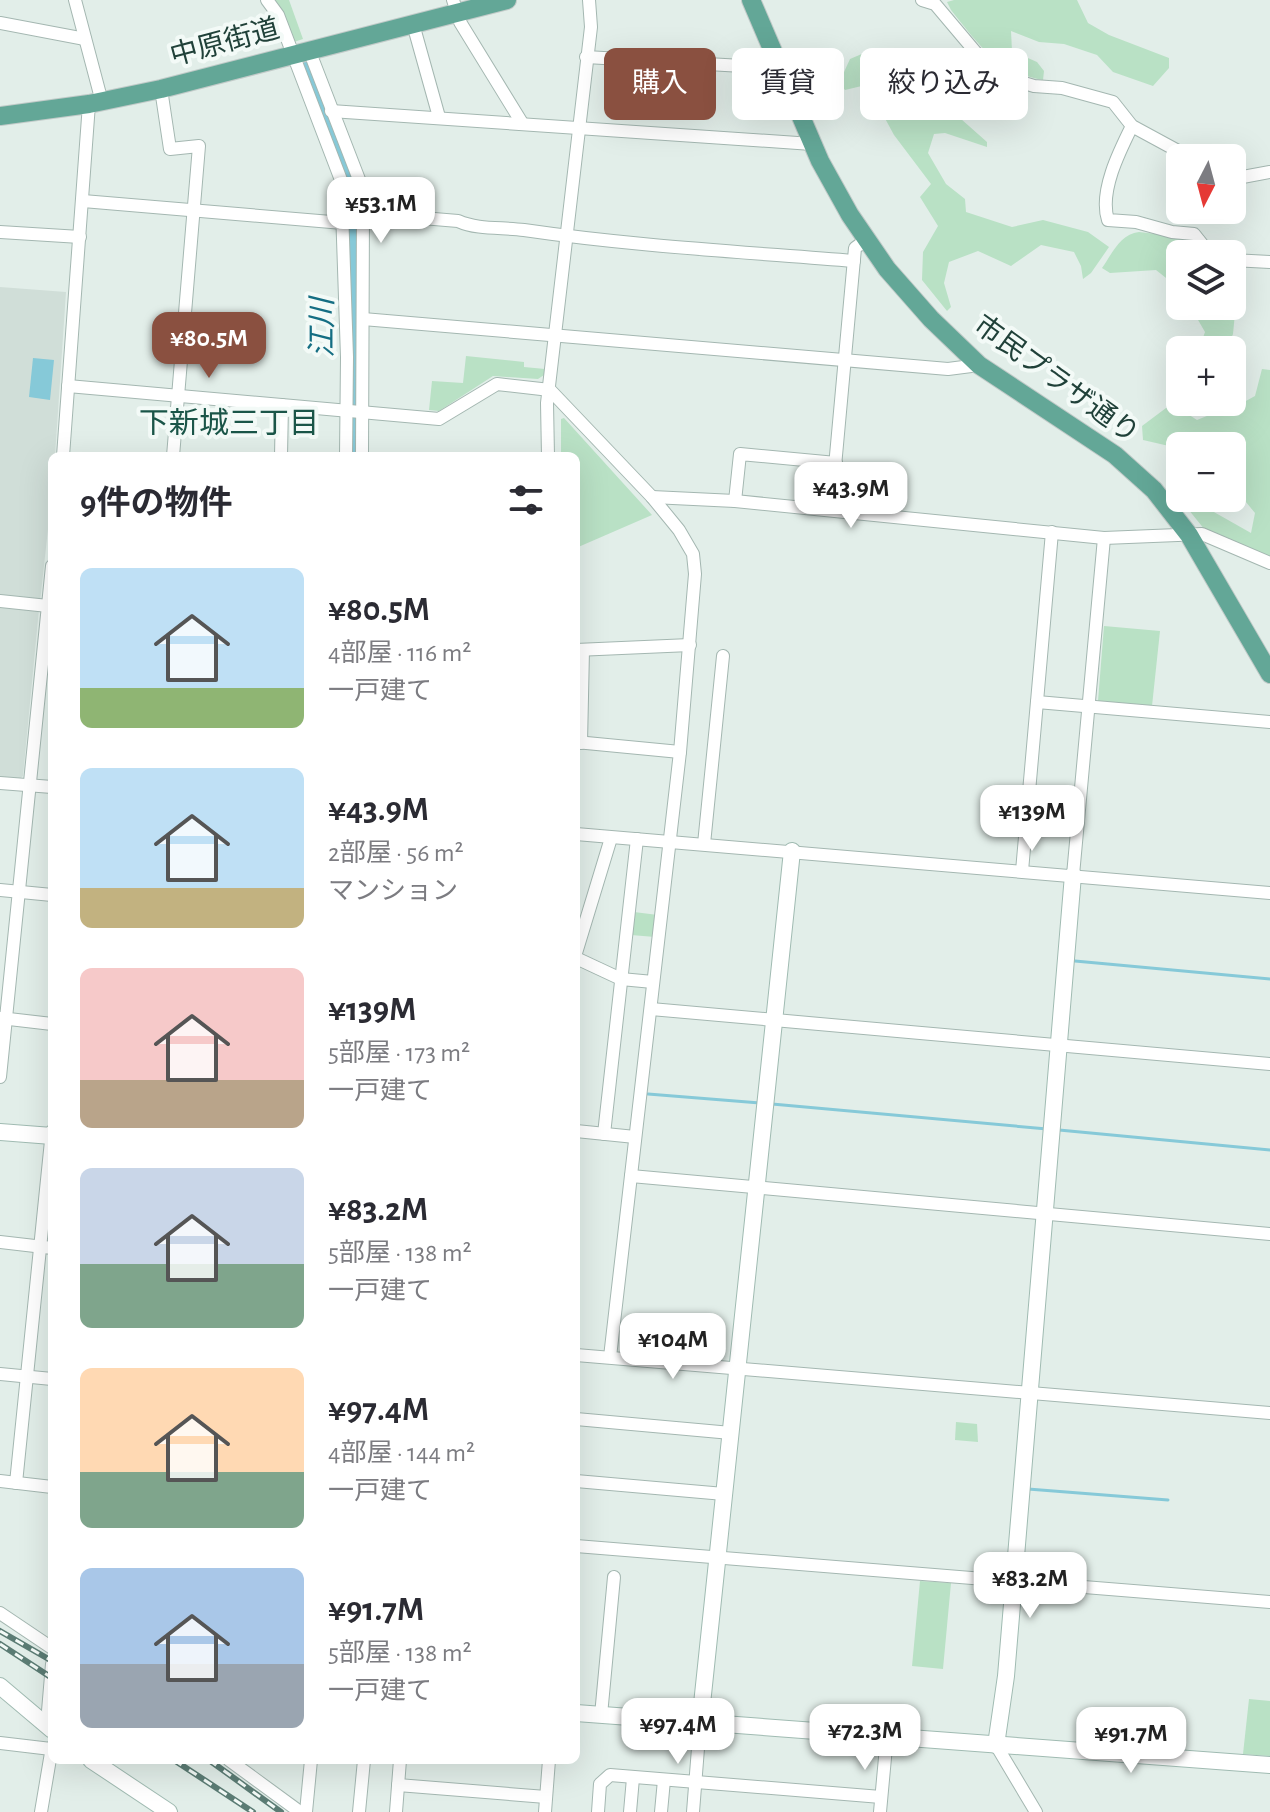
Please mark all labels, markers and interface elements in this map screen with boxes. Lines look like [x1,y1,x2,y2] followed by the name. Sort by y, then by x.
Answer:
[167,13,283,71] street label: 中原街道
[604,48,716,120] chip: 購入
[732,48,844,120] chip: 賃貸
[860,48,1028,120] chip: 絞り込み
[1166,144,1246,224] north arrow
[1166,144,1246,512] map controls
[316,177,446,245] pin: ¥53.1M
[345,190,417,216] text: ¥53.1M
[1166,240,1246,320] button: layers
[307,295,338,358] water label: 江川
[968,309,1145,449] street label: 市民プラザ通り
[144,312,274,380] pin: ¥80.5M
[170,325,248,351] text: ¥80.5M
[1166,336,1246,416] button: +
[139,407,319,439] district label: 下新城三丁目
[1166,432,1246,512] button: −
[786,462,916,530] pin: ¥43.9M
[812,475,890,501] text: ¥43.9M
[504,478,548,522] icon: filters
[80,487,232,521] text: 9件の物件
[328,593,430,627] text: ¥80.5M
[144,600,240,696] icon: home
[328,640,471,666] text: 4部屋 · 116 m²
[328,678,432,704] text: 一戸建て
[976,785,1088,853] pin: ¥139M
[328,793,429,827] text: ¥43.9M
[998,798,1066,824] text: ¥139M
[144,800,240,896] icon: home
[328,840,464,866] text: 2部屋 · 56 m²
[328,878,458,904] text: マンション
[328,993,416,1027] text: ¥139M
[144,1000,240,1096] icon: home
[328,1040,470,1066] text: 5部屋 · 173 m²
[328,1078,432,1104] text: 一戸建て
[328,1193,428,1227] text: ¥83.2M
[144,1200,240,1296] icon: home
[328,1240,472,1266] text: 5部屋 · 138 m²
[328,1278,432,1304] text: 一戸建て
[617,1313,729,1381] pin: ¥104M
[638,1326,708,1352] text: ¥104M
[328,1393,429,1427] text: ¥97.4M
[144,1400,240,1496] icon: home
[328,1440,475,1466] text: 4部屋 · 144 m²
[328,1478,432,1504] text: 一戸建て
[965,1552,1095,1620] pin: ¥83.2M
[992,1565,1068,1591] text: ¥83.2M
[328,1593,424,1627] text: ¥91.7M
[144,1600,240,1696] icon: home
[328,1640,472,1666] text: 5部屋 · 138 m²
[328,1678,432,1704] text: 一戸建て
[613,1698,743,1766] pin: ¥97.4M
[800,1704,930,1772] pin: ¥72.3M
[1066,1707,1196,1775] pin: ¥91.7M
[639,1711,717,1737] text: ¥97.4M
[827,1717,903,1743] text: ¥72.3M
[1094,1720,1168,1746] text: ¥91.7M

